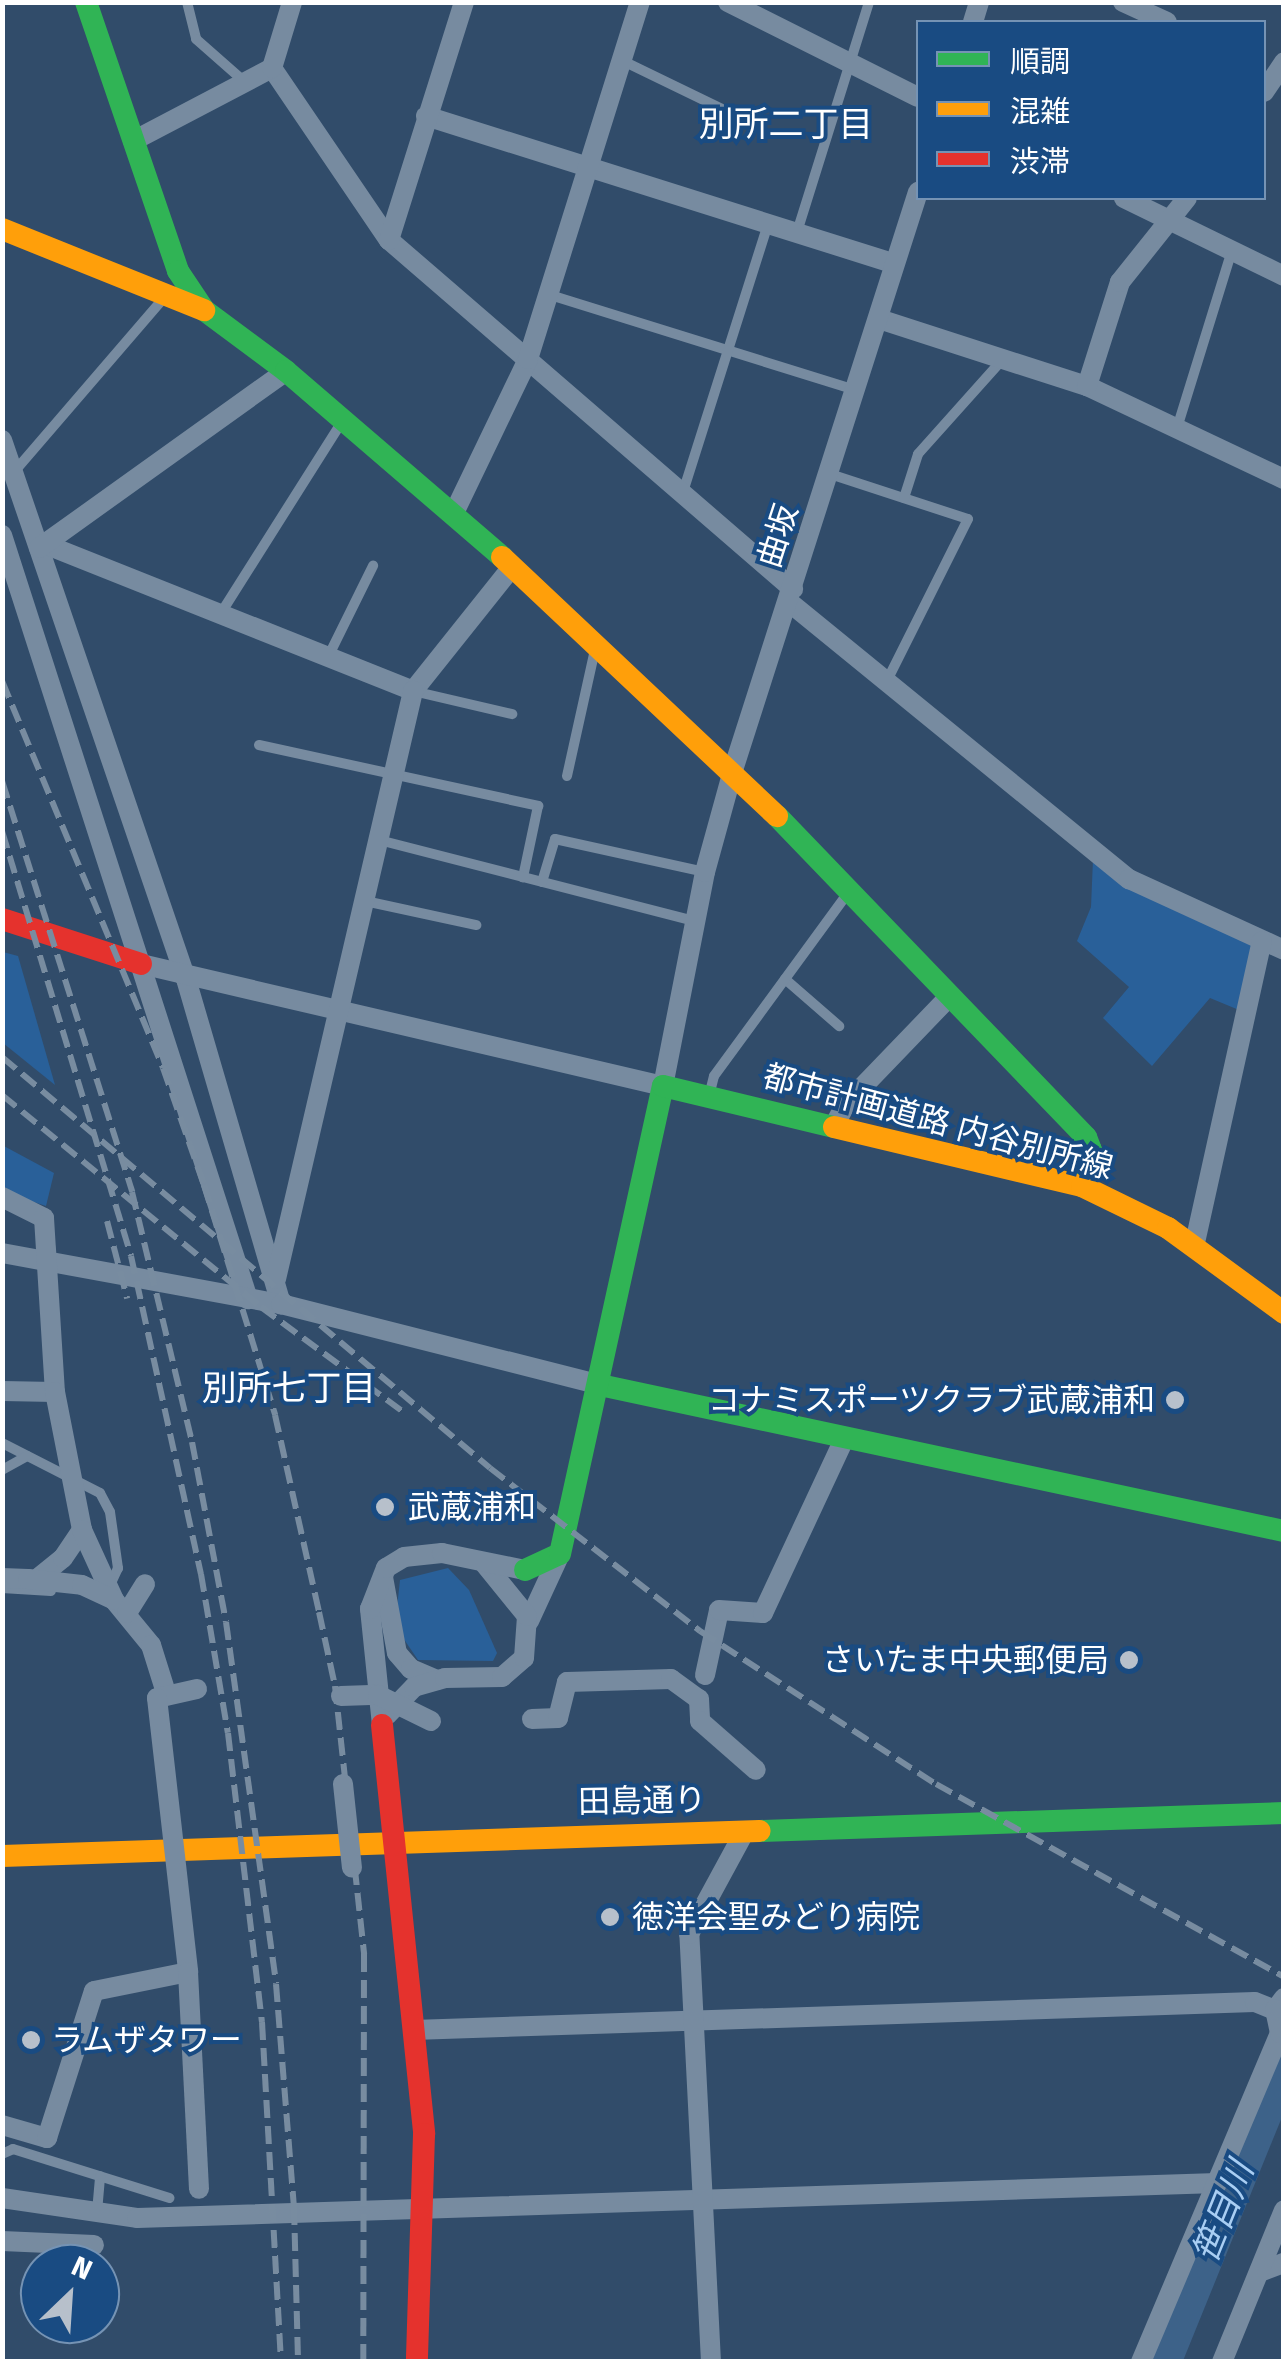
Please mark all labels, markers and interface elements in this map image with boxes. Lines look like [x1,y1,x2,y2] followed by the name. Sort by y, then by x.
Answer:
[916,20,1266,200] legend
[1010,44,1070,80] text: 順調
[1010,94,1070,130] text: 混雑
[699,103,873,145] district label: 別所二丁目
[1010,144,1070,180] text: 渋滞
[750,500,806,572] street label: 曲坂
[759,1057,1117,1187] street label: 都市計画道路 内谷別所線
[202,1367,376,1409] district label: 別所七丁目
[707,1381,1155,1419] place label: コナミスポーツクラブ武蔵浦和
[1164,1389,1186,1411] marker: コナミスポーツクラブ武蔵浦和
[408,1488,536,1526] place label: 武蔵浦和
[372,1494,398,1520] marker: 武蔵浦和
[821,1641,1109,1679] place label: さいたま中央郵便局
[1118,1649,1140,1671] marker: さいたま中央郵便局
[578,1781,706,1821] street label: 田島通り
[632,1898,920,1936] place label: 徳洋会聖みどり病院
[597,1904,623,1930] marker: 徳洋会聖みどり病院
[51,2021,243,2059] place label: ラムザタワー
[20,2029,42,2051] marker: ラムザタワー
[1184,2155,1262,2269] water label: 笹目川
[20,2244,120,2344] north arrow
[67,2249,97,2287] text: N

